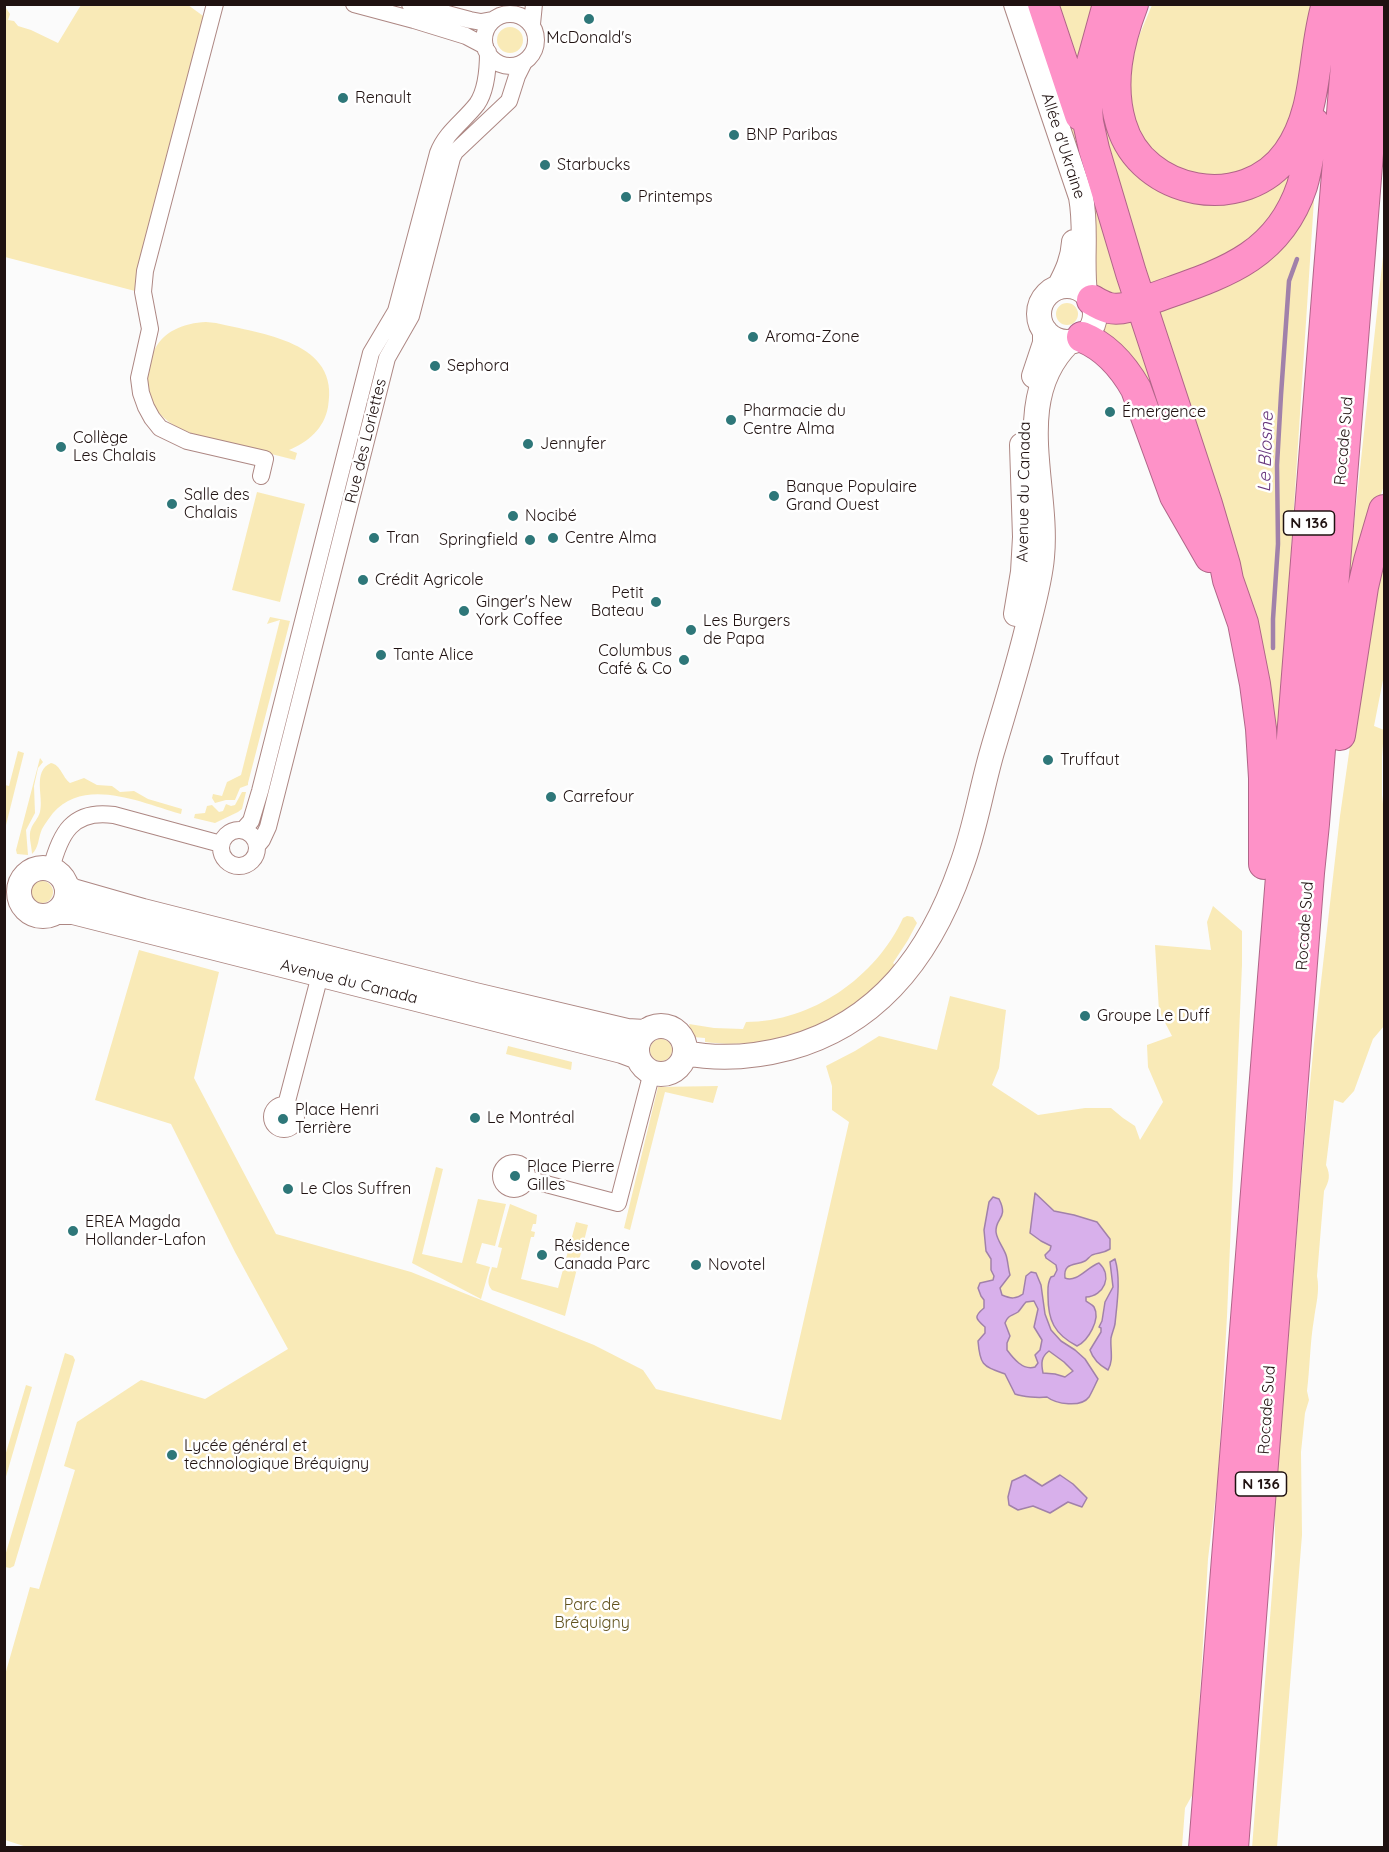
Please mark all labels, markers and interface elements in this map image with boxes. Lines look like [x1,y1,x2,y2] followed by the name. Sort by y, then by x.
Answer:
[582,12,596,26] marker: McDonald's
[546,28,632,48] place label: McDonald's
[355,88,412,108] place label: Renault
[336,91,350,105] marker: Renault
[1037,91,1089,201] street label: Allée d'Ukraine
[746,125,838,145] place label: BNP Paribas
[727,128,741,142] marker: BNP Paribas
[557,155,630,175] place label: Starbucks
[538,158,552,172] marker: Starbucks
[638,187,713,207] place label: Printemps
[619,190,633,204] marker: Printemps
[765,327,860,347] place label: Aroma-Zone
[746,330,760,344] marker: Aroma-Zone
[447,356,509,376] place label: Sephora
[428,359,442,373] marker: Sephora
[341,377,391,505] street label: Rue des Loriettes
[1331,396,1357,486] street label: Rocade Sud
[743,401,846,439] place label: Pharmacie du Centre Alma
[1122,402,1206,422] place label: Émergence
[1103,405,1117,419] marker: Émergence
[1254,412,1278,492] water label: Le Blosne
[724,413,738,427] marker: Pharmacie du Centre Alma
[1013,421,1035,563] street label: Avenue du Canada
[73,428,156,466] place label: Collège Les Chalais
[540,434,606,454] place label: Jennyfer
[521,437,535,451] marker: Jennyfer
[54,440,68,454] marker: Collège Les Chalais
[786,477,917,515] place label: Banque Populaire Grand Ouest
[184,485,250,523] place label: Salle des Chalais
[767,489,781,503] marker: Banque Populaire Grand Ouest
[165,497,179,511] marker: Salle des Chalais
[525,506,577,526] place label: Nocibé
[506,509,520,523] marker: Nocibé
[1284,511,1334,535] road number: N 136
[386,528,420,548] place label: Tran
[565,528,657,548] place label: Centre Alma
[439,530,518,550] place label: Springfield
[367,531,381,545] marker: Tran
[546,531,560,545] marker: Centre Alma
[523,533,537,547] marker: Springfield
[375,570,484,590] place label: Crédit Agricole
[356,573,370,587] marker: Crédit Agricole
[591,583,644,621] place label: Petit Bateau
[476,592,572,630] place label: Ginger's New York Coffee
[649,595,663,609] marker: Petit Bateau
[457,604,471,618] marker: Ginger's New York Coffee
[703,611,790,649] place label: Les Burgers de Papa
[684,623,698,637] marker: Les Burgers de Papa
[598,641,672,679] place label: Columbus Café & Co
[393,645,474,665] place label: Tante Alice
[374,648,388,662] marker: Tante Alice
[677,653,691,667] marker: Columbus Café & Co
[1060,750,1120,770] place label: Truffaut
[1041,753,1055,767] marker: Truffaut
[563,787,634,807] place label: Carrefour
[544,790,558,804] marker: Carrefour
[1292,881,1318,971] street label: Rocade Sud
[278,956,420,1008] street label: Avenue du Canada
[1097,1006,1210,1026] place label: Groupe Le Duff
[1078,1009,1092,1023] marker: Groupe Le Duff
[295,1100,379,1138] place label: Place Henri Terrière
[487,1108,575,1128] place label: Le Montréal
[468,1111,482,1125] marker: Le Montréal
[276,1112,290,1126] marker: Place Henri Terrière
[527,1157,615,1195] place label: Place Pierre Gilles
[508,1169,522,1183] marker: Place Pierre Gilles
[300,1179,411,1199] place label: Le Clos Suffren
[281,1182,295,1196] marker: Le Clos Suffren
[85,1212,206,1250] place label: EREA Magda Hollander-Lafon
[66,1224,80,1238] marker: EREA Magda Hollander-Lafon
[554,1236,650,1274] place label: Résidence Canada Parc
[535,1248,549,1262] marker: Résidence Canada Parc
[708,1255,765,1275] place label: Novotel
[689,1258,703,1272] marker: Novotel
[1254,1365,1280,1455] street label: Rocade Sud
[184,1436,369,1474] place label: Lycée général et technologique Bréquigny
[165,1448,179,1462] marker: Lycée général et technologique Bréquigny
[1236,1472,1286,1496] road number: N 136
[554,1595,630,1633] park label: Parc de Bréquigny

